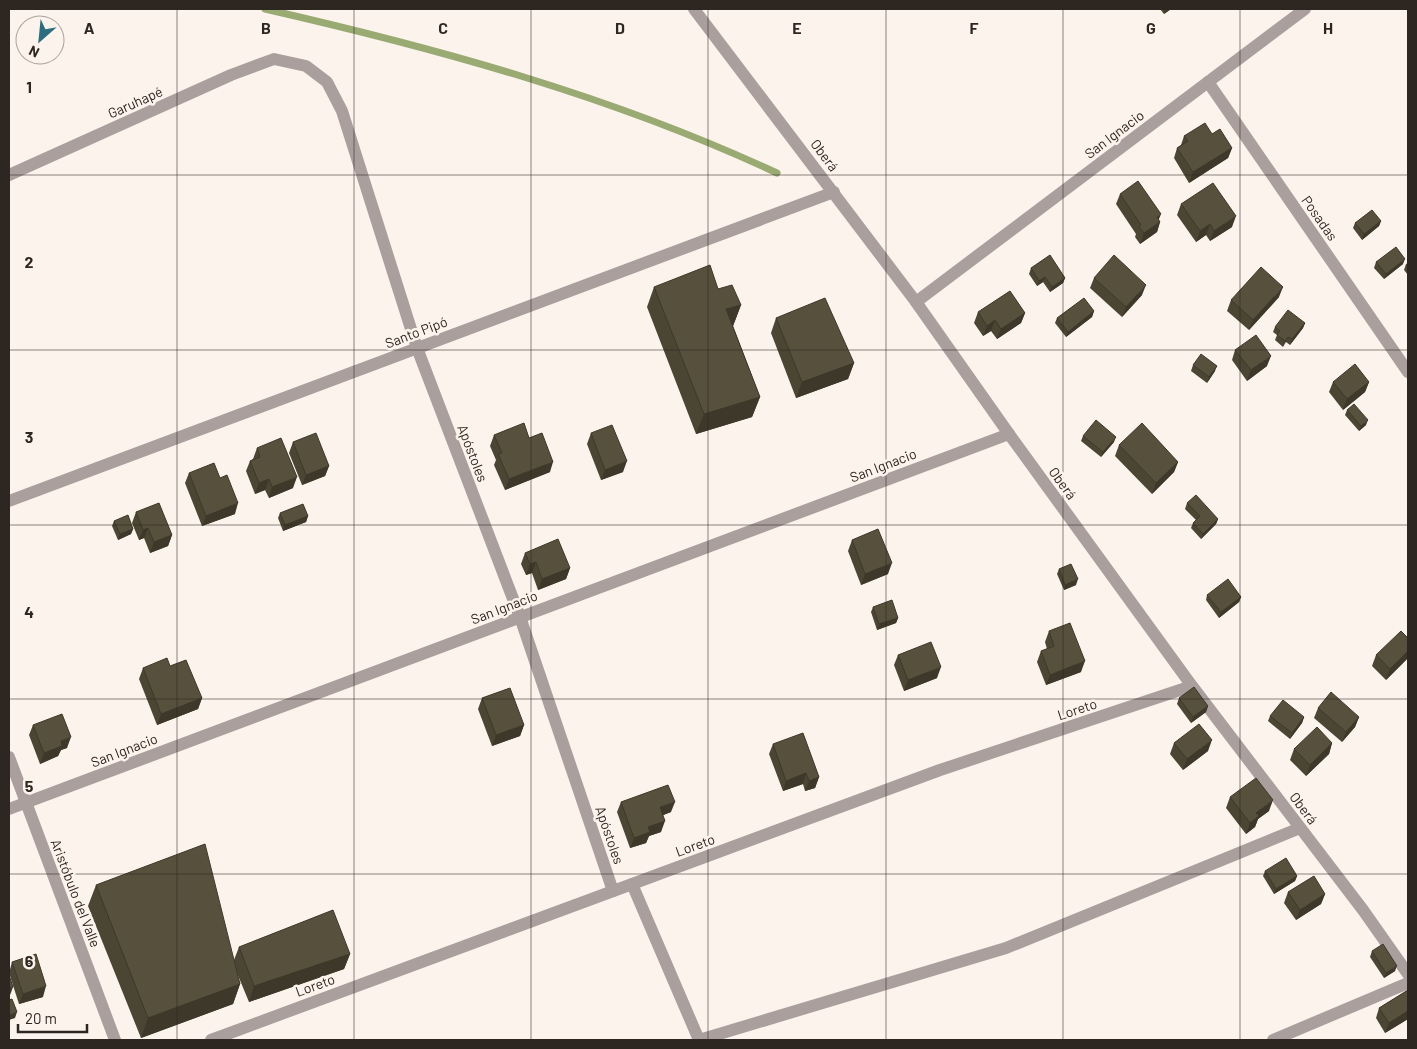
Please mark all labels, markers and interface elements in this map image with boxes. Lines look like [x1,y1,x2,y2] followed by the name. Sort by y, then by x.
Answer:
[15,15,65,65] north arrow
[84,18,95,37] text: A
[261,18,271,37] text: B
[438,18,448,37] text: C
[615,18,625,37] text: D
[792,18,802,37] text: E
[970,18,979,37] text: F
[1146,18,1156,37] text: G
[1323,18,1333,37] text: H
[26,42,42,62] text: N
[26,77,32,96] text: 1
[105,82,165,122] street label: Garuhapé
[1081,106,1147,162] street label: San Ignacio
[807,136,843,174] street label: Oberá
[1298,192,1342,244] street label: Posadas
[25,252,34,271] text: 2
[383,312,449,352] street label: Santo Pipó
[454,422,492,484] street label: Apóstoles
[25,427,33,446] text: 3
[847,445,919,485] street label: San Ignacio
[1046,463,1080,503] street label: Oberá
[468,587,540,627] street label: San Ignacio
[24,602,34,621] text: 4
[1055,695,1099,723] street label: Loreto
[88,730,160,770] street label: San Ignacio
[25,776,34,795] text: 5
[1286,789,1322,827] street label: Oberá
[592,804,628,866] street label: Apóstoles
[673,830,717,860] street label: Loreto
[47,836,105,950] street label: Aristóbulo del Valle
[25,951,34,970] text: 6
[293,970,337,1000] street label: Loreto
[18,1002,86,1034] scale bar
[25,1009,57,1027] text: 20 m

